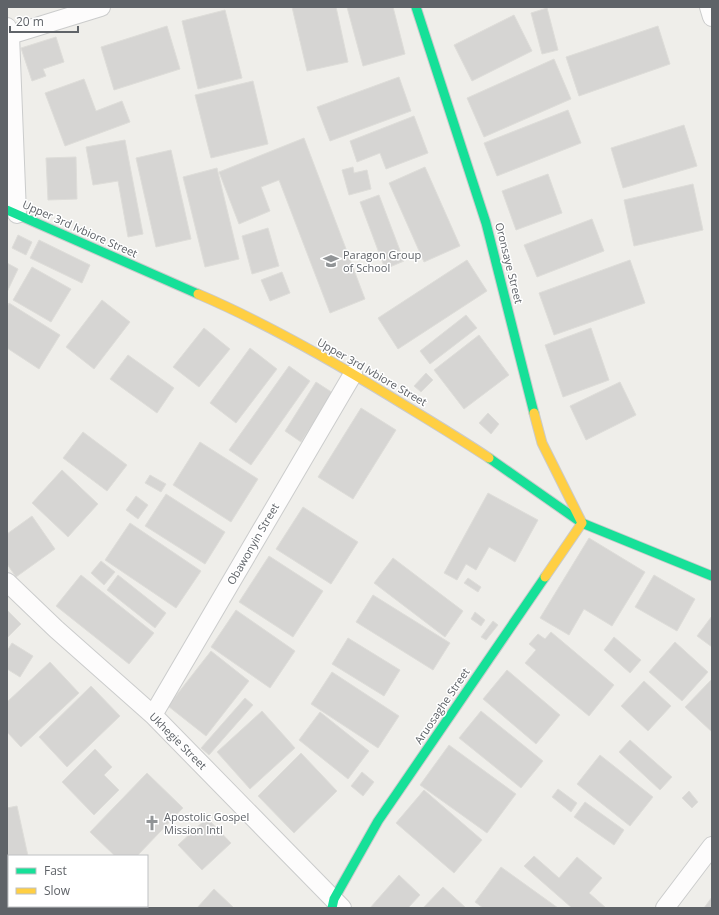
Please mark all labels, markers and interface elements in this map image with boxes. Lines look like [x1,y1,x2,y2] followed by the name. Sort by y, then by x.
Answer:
[10,8,78,34] scale bar
[16,13,44,30] text: 20 m
[20,196,140,261] street label: Upper 3rd Ivbiore Street
[492,221,527,305] street label: Oronsaye Street
[343,247,421,275] place label: Paragon Group of School
[322,252,340,270] school or university icon: Paragon Group of School
[315,334,430,409] street label: Upper 3rd Ivbiore Street
[223,500,282,587] street label: Obawonyin Street
[411,665,473,747] street label: Aruosaghe Street
[146,709,210,773] street label: Ukhegie Street
[164,809,249,837] place label: Apostolic Gospel Mission Intl
[143,814,161,832] church icon: Apostolic Gospel Mission Intl
[8,855,148,907] legend
[44,862,67,879] text: Fast
[44,882,71,899] text: Slow

